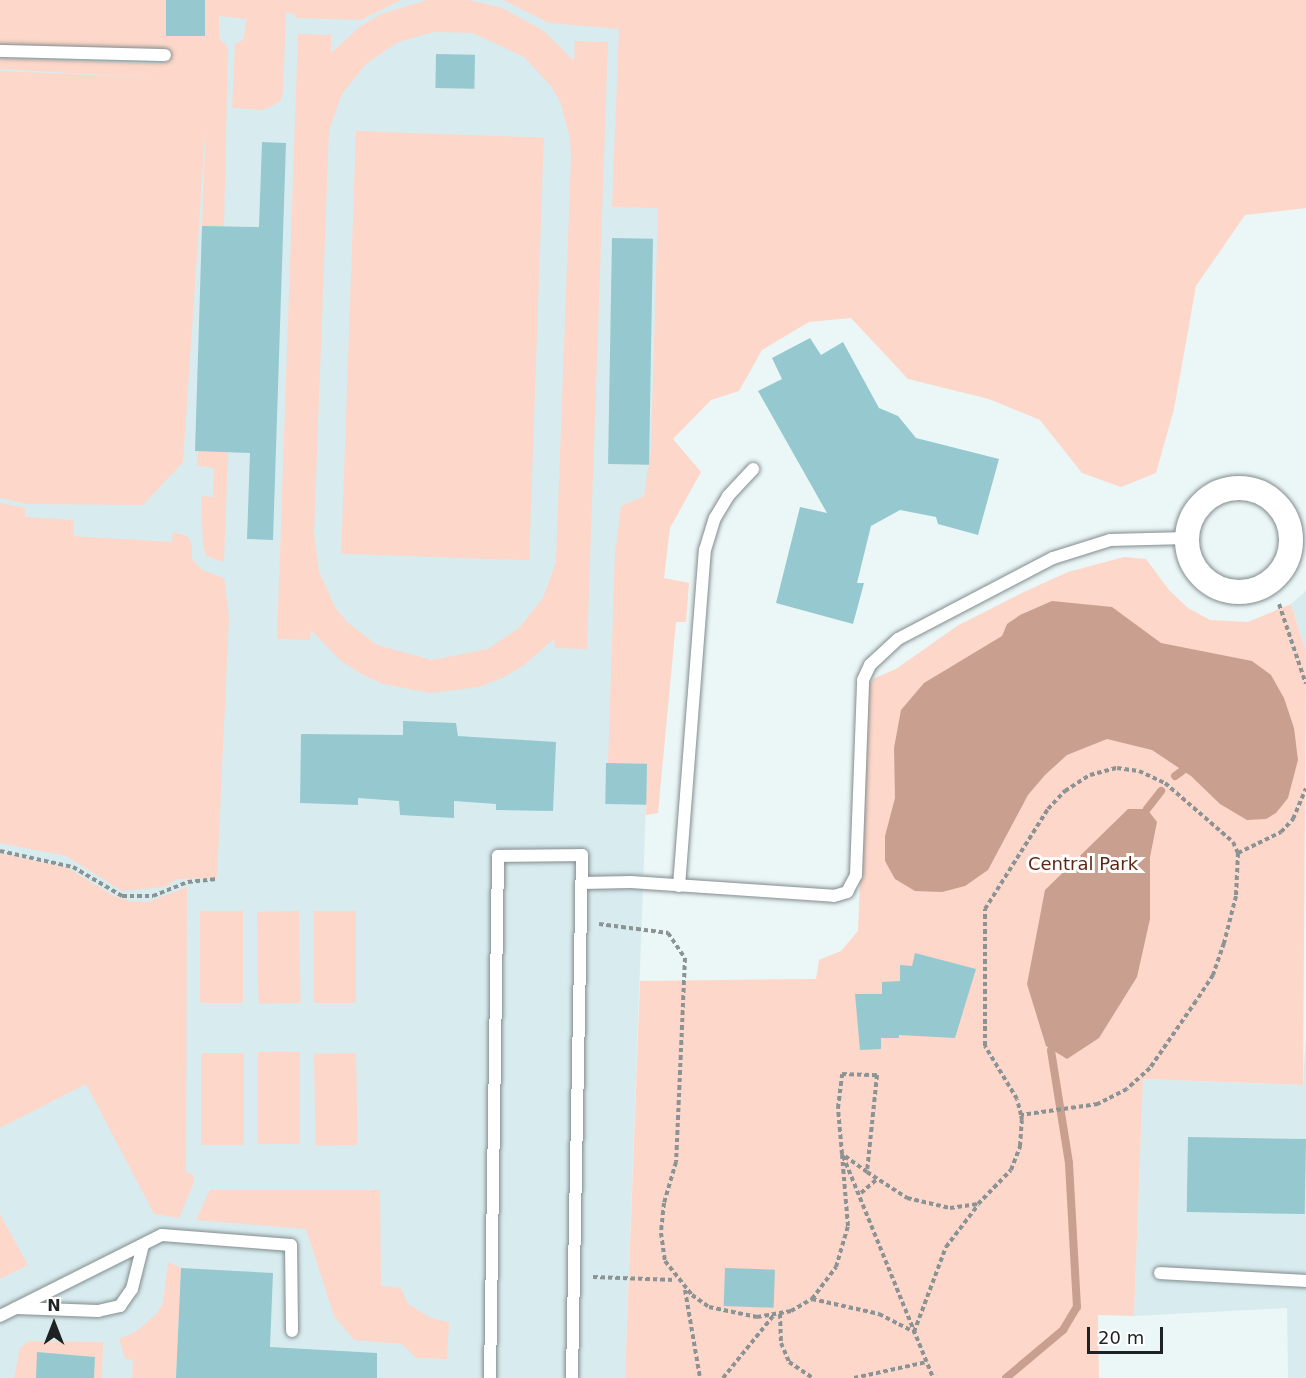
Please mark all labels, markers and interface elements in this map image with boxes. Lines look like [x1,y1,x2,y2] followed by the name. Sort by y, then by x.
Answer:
[1028,853,1138,875] park label: Central Park
[24,1294,84,1354] north arrow
[47,1296,61,1315] text: N
[1090,1315,1166,1353] scale bar
[1098,1327,1144,1348] text: 20 m

